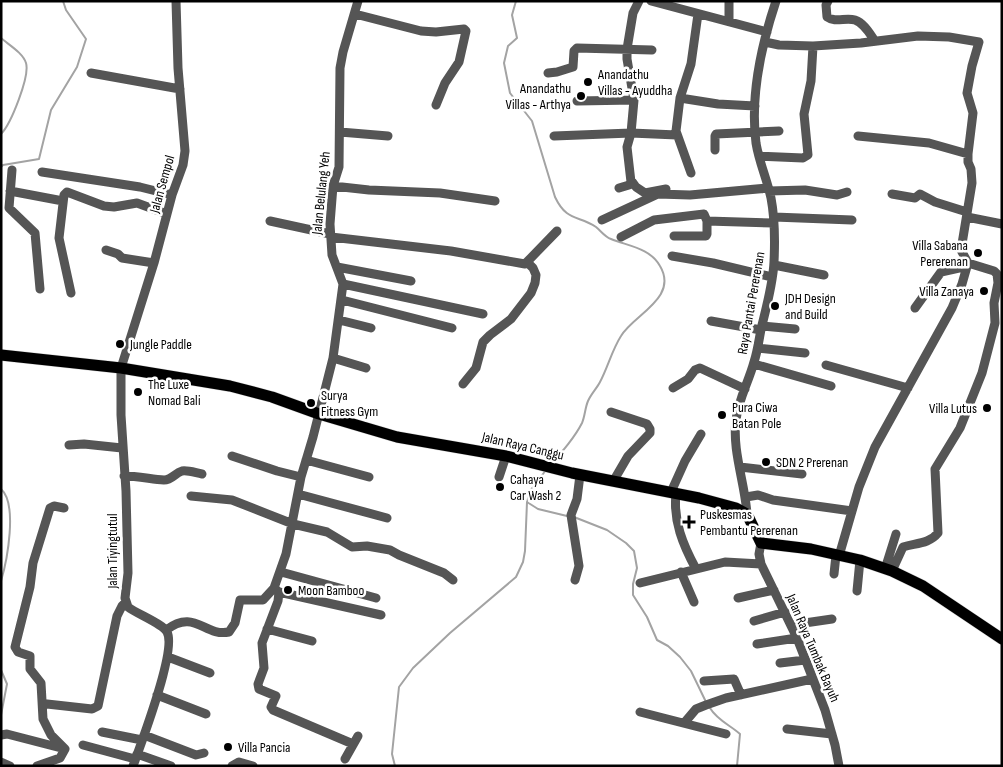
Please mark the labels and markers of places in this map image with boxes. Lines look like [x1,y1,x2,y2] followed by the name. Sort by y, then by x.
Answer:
[597,66,672,99] place label: Anandathu Villas - Ayuddha
[582,76,594,88] marker: Anandathu Villas - Ayuddha
[506,80,571,113] place label: Anandathu Villas - Arthya
[575,90,587,102] marker: Anandathu Villas - Arthya
[912,237,968,270] place label: Villa Sabana Pererenan
[972,247,984,259] marker: Villa Sabana Pererenan
[919,283,974,300] place label: Villa Zanaya
[978,285,990,297] marker: Villa Zanaya
[784,290,836,323] place label: JDH Design and Build
[769,300,781,312] marker: JDH Design and Build
[129,336,192,353] place label: Jungle Paddle
[114,338,126,350] marker: Jungle Paddle
[148,376,201,409] place label: The Luxe Nomad Bali
[132,386,144,398] marker: The Luxe Nomad Bali
[321,387,378,420] place label: Surya Fitness Gym
[305,397,317,409] marker: Surya Fitness Gym
[732,399,781,432] place label: Pura Ciwa Batan Pole
[929,400,977,417] place label: Villa Lutus
[981,402,993,414] marker: Villa Lutus
[716,409,728,421] marker: Pura Ciwa Batan Pole
[776,454,848,471] place label: SDN 2 Prerenan
[760,456,772,468] marker: SDN 2 Prerenan
[510,471,562,504] place label: Cahaya Car Wash 2
[494,481,506,493] marker: Cahaya Car Wash 2
[700,506,798,539] place label: Puskesmas Pembantu Pererenan
[682,515,696,529] marker: Puskesmas Pembantu Pererenan
[298,582,364,599] place label: Moon Bamboo
[282,584,294,596] marker: Moon Bamboo
[238,739,290,756] place label: Villa Pancia
[222,741,234,753] marker: Villa Pancia

